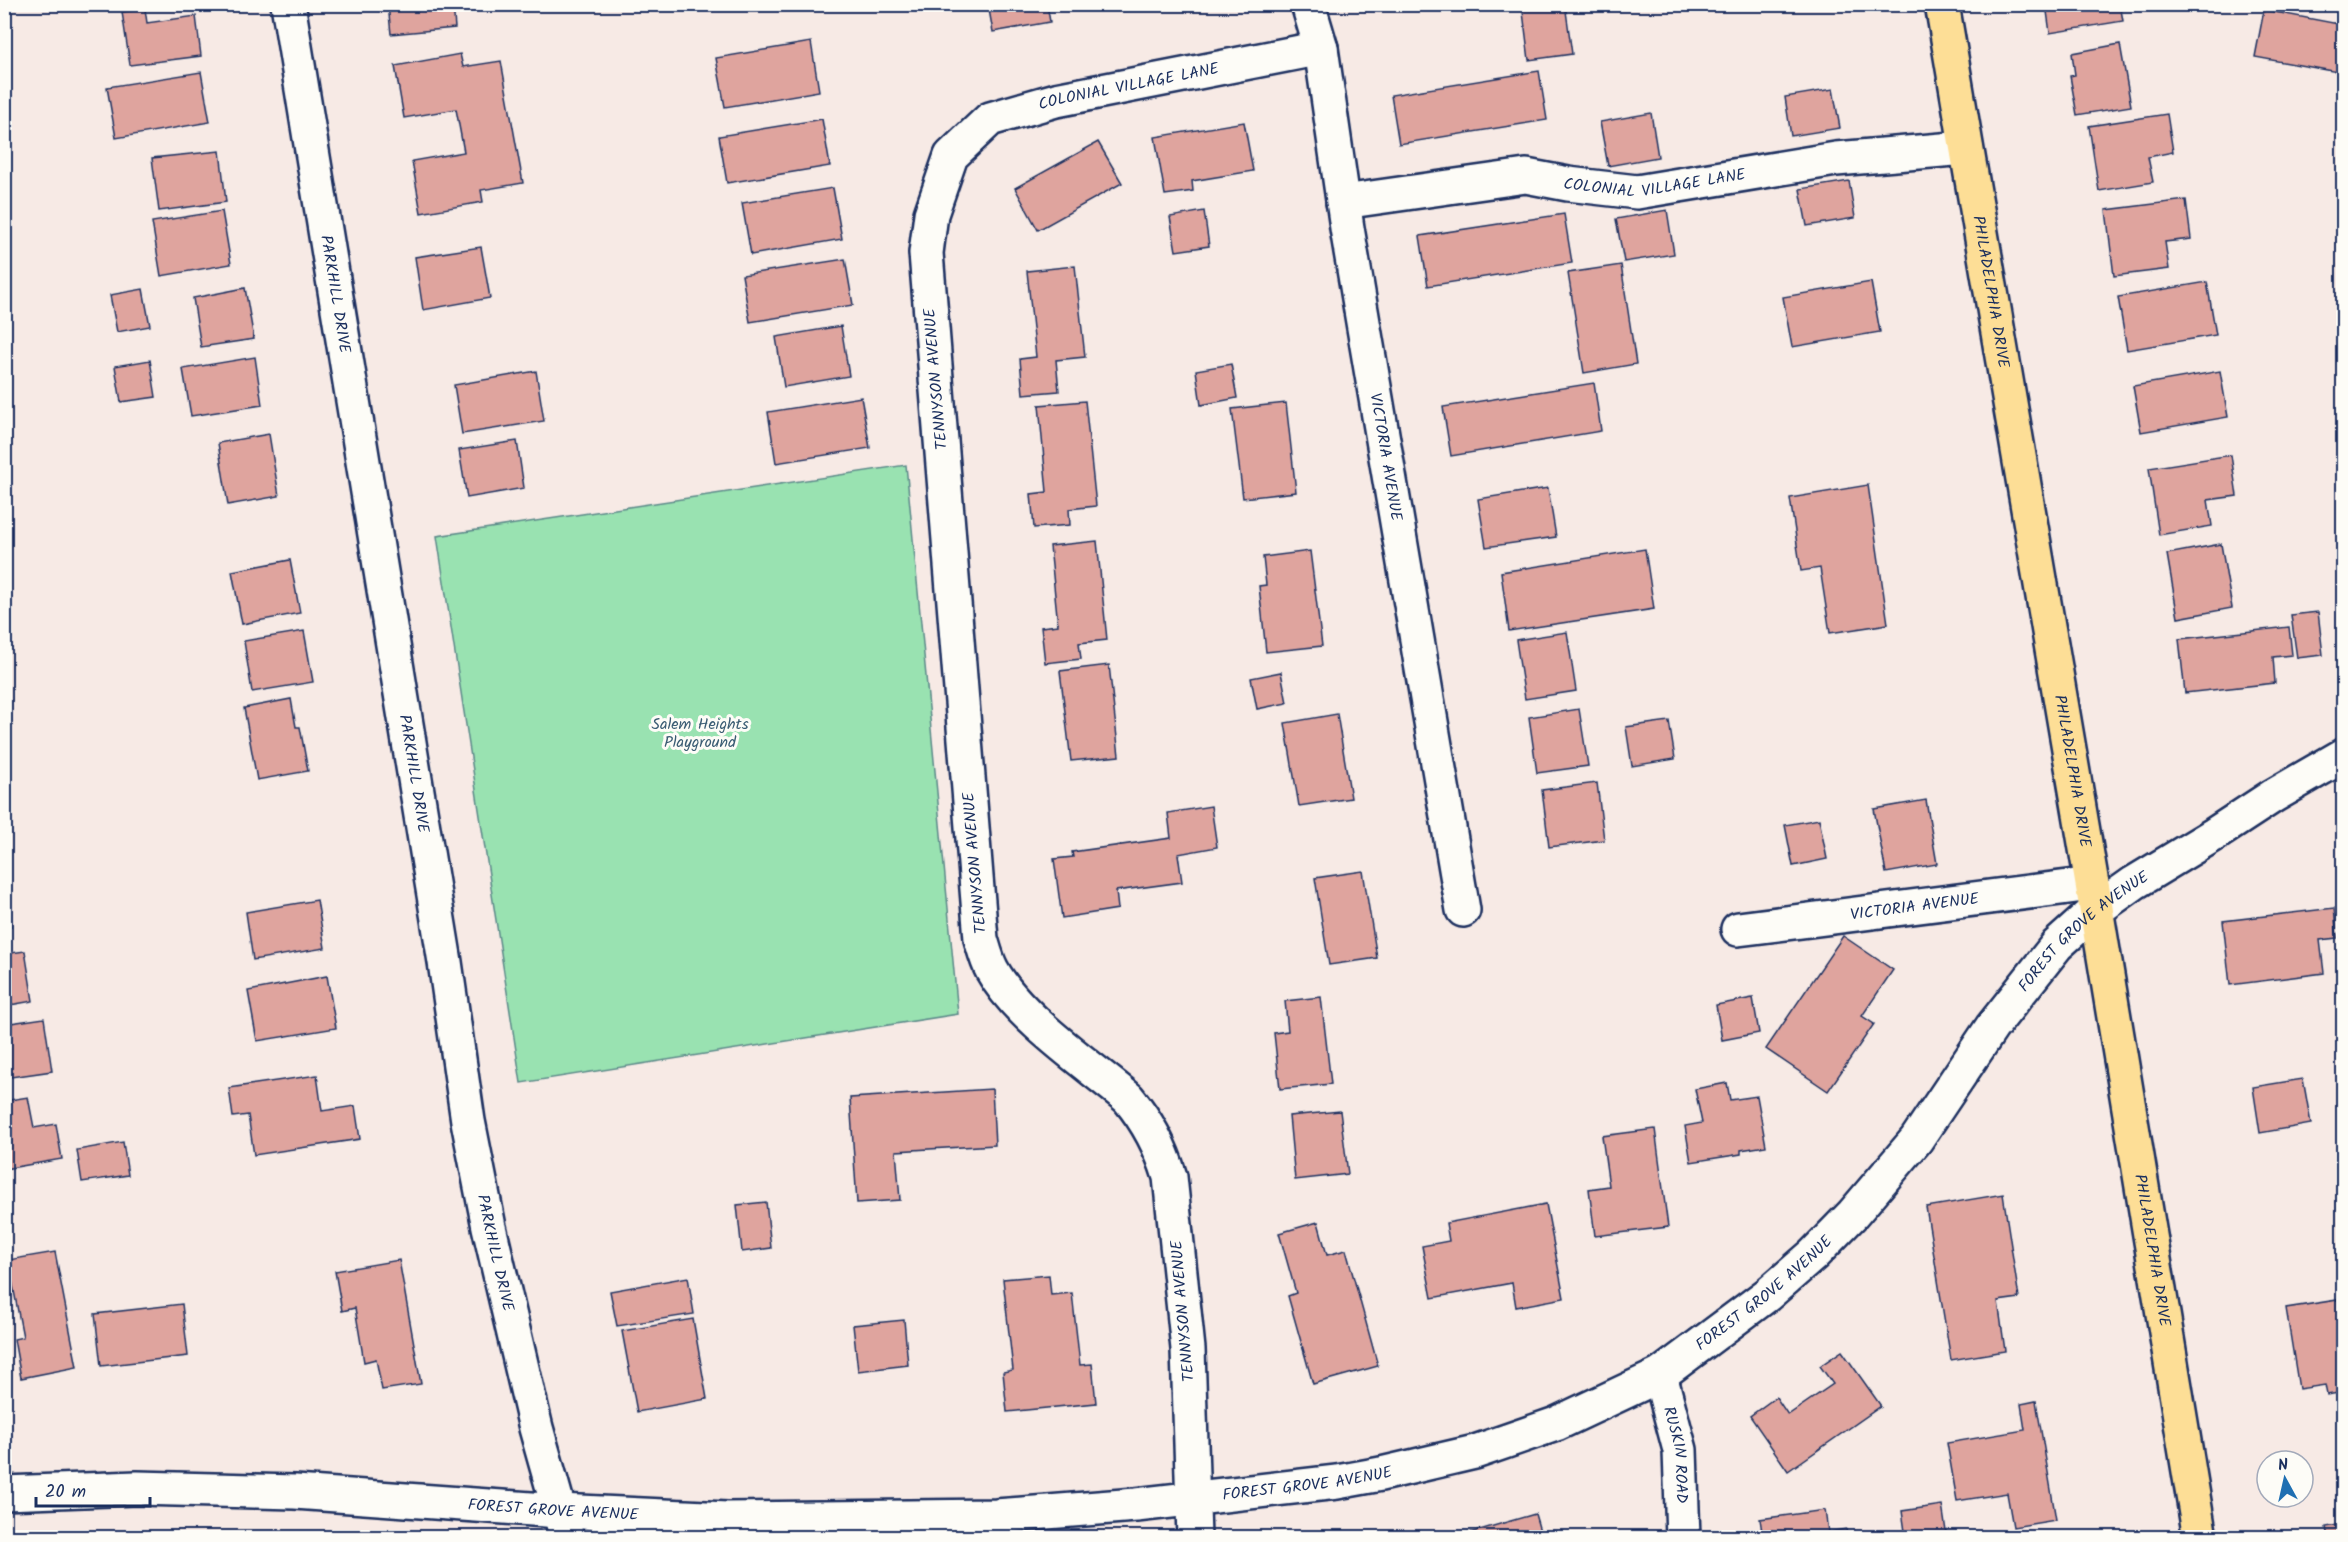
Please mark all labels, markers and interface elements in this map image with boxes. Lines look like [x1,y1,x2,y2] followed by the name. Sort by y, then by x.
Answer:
[1035,56,1222,117] street label: COLONIAL VILLAGE LANE
[1562,162,1748,205] street label: COLONIAL VILLAGE LANE
[1966,214,2016,371] street label: PHILADELPHIA DRIVE
[314,233,358,356] street label: PARKHILL DRIVE
[917,307,955,451] street label: TENNYSON AVENUE
[1363,391,1409,523] street label: VICTORIA AVENUE
[2047,693,2098,850] street label: PHILADELPHIA DRIVE
[651,712,749,755] park label: Salem Heights Playground
[392,713,436,835] street label: PARKHILL DRIVE
[956,791,994,935] street label: TENNYSON AVENUE
[2012,864,2154,998] street label: FOREST GROVE AVENUE
[1849,886,1981,927] street label: VICTORIA AVENUE
[2128,1172,2178,1329] street label: PHILADELPHIA DRIVE
[470,1192,521,1314] street label: PARKHILL DRIVE
[1690,1229,1839,1357] street label: FOREST GROVE AVENUE
[1164,1239,1202,1383] street label: TENNYSON AVENUE
[1656,1403,1694,1504] street label: RUSKIN ROAD
[2255,1449,2315,1509] north arrow
[2276,1453,2290,1479] text: N
[1221,1459,1395,1508] street label: FOREST GROVE AVENUE
[36,1470,150,1508] scale bar
[45,1478,86,1507] text: 20 m
[467,1492,640,1527] street label: FOREST GROVE AVENUE

